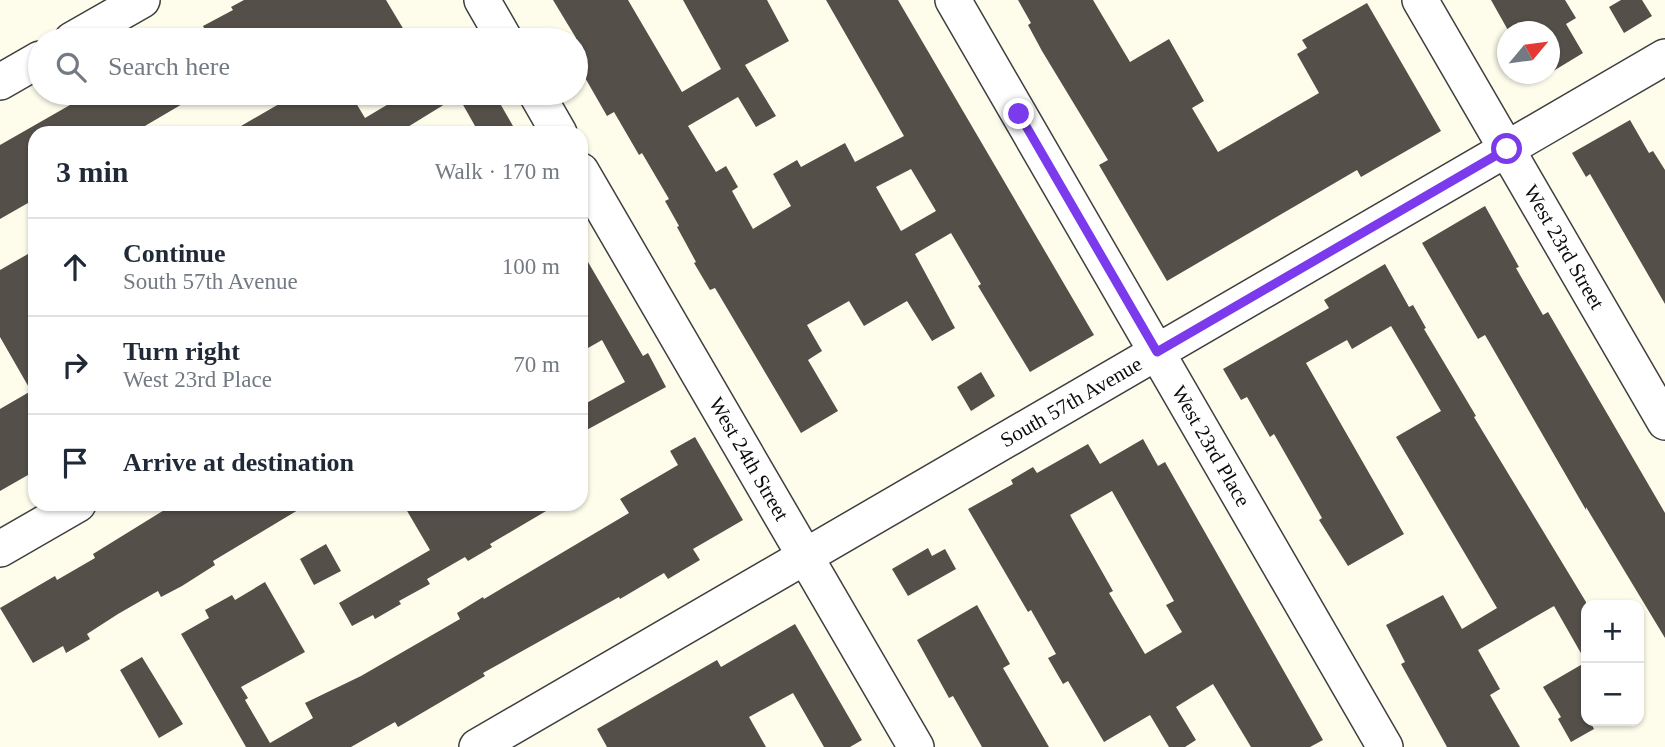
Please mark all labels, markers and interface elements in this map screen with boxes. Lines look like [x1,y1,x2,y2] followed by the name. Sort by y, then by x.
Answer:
[1497,21,1560,84] north arrow
[28,28,588,105] search box
[52,48,90,86] icon: search
[108,52,230,81] text: Search here
[1003,98,1034,129] route end
[1491,133,1522,164] route start
[56,155,129,188] text: 3 min
[435,159,560,184] text: Walk · 170 m
[1519,181,1609,314] street label: West 23rd Street
[123,239,226,268] text: Continue
[56,248,94,286] icon: ahead
[502,254,560,279] text: 100 m
[123,269,298,294] text: South 57th Avenue
[123,337,240,366] text: Turn right
[56,346,94,384] icon: right
[513,352,560,377] text: 70 m
[996,352,1146,452] street label: South 57th Avenue
[123,367,272,392] text: West 23rd Place
[1167,381,1255,511] street label: West 23rd Place
[704,393,794,525] street label: West 24th Street
[56,444,94,482] icon: arrive
[123,448,354,477] text: Arrive at destination
[1581,600,1644,726] map controls
[1581,600,1644,663] button: +
[1581,663,1644,726] button: −

